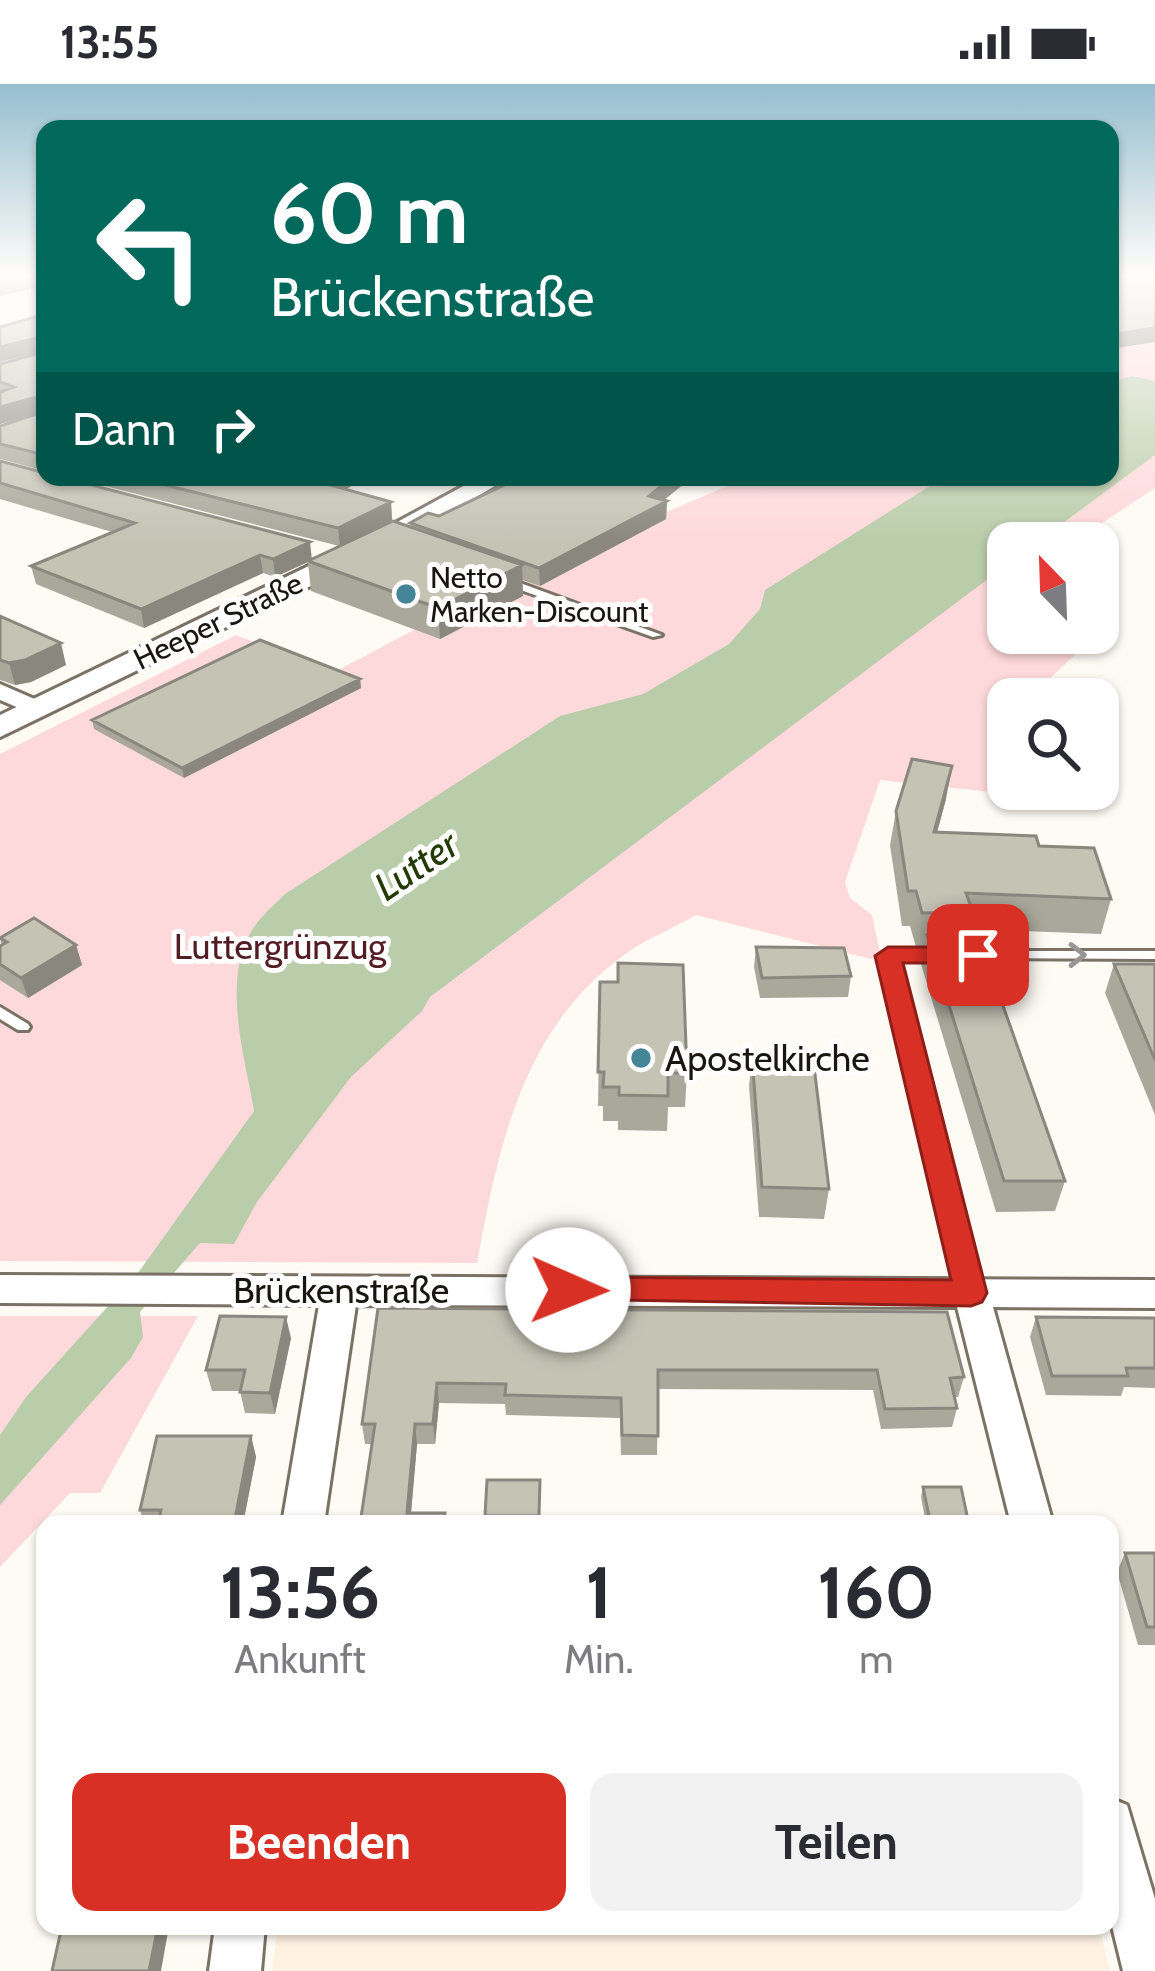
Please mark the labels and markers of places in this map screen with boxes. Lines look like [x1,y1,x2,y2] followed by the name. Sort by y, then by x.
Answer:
[430,559,648,630] place label: Netto Marken-Discount
[393,581,419,607] marker: Netto Marken-Discount
[927,904,1029,1006] pin
[665,1036,870,1080] place label: Apostelkirche
[628,1045,654,1071] marker: Apostelkirche

